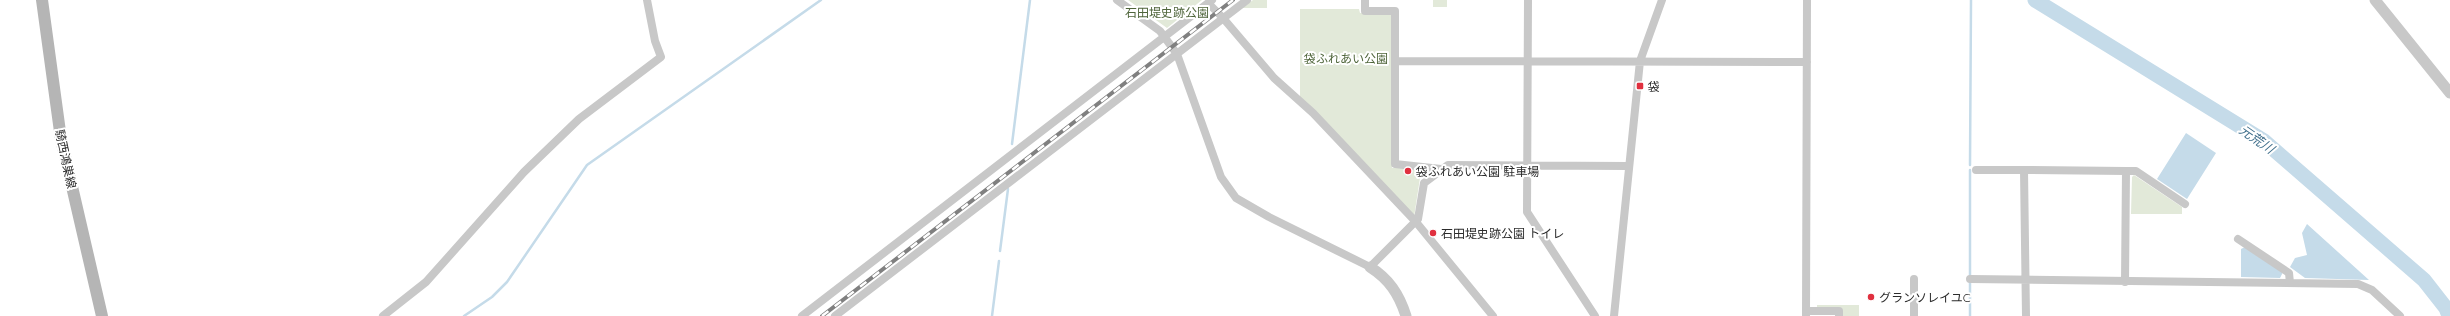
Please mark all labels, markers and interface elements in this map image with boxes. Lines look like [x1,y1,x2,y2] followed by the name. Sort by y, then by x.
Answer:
[1125,5,1209,20] park label: 石田堤史跡公園
[1303,51,1388,66] park label: 袋ふれあい公園
[1647,79,1660,94] place label: 袋
[1635,81,1645,91] marker: 袋
[2236,121,2279,158] water label: 元荒川
[52,128,80,190] street label: 騎西鴻巣線
[1415,164,1539,179] place label: 袋ふれあい公園 駐車場
[1403,166,1413,176] marker: 袋ふれあい公園 駐車場
[1441,226,1564,241] place label: 石田堤史跡公園 トイレ
[1428,228,1438,238] marker: 石田堤史跡公園 トイレ
[1879,290,1971,305] place label: グランソレイユC
[1866,292,1876,302] marker: グランソレイユC

